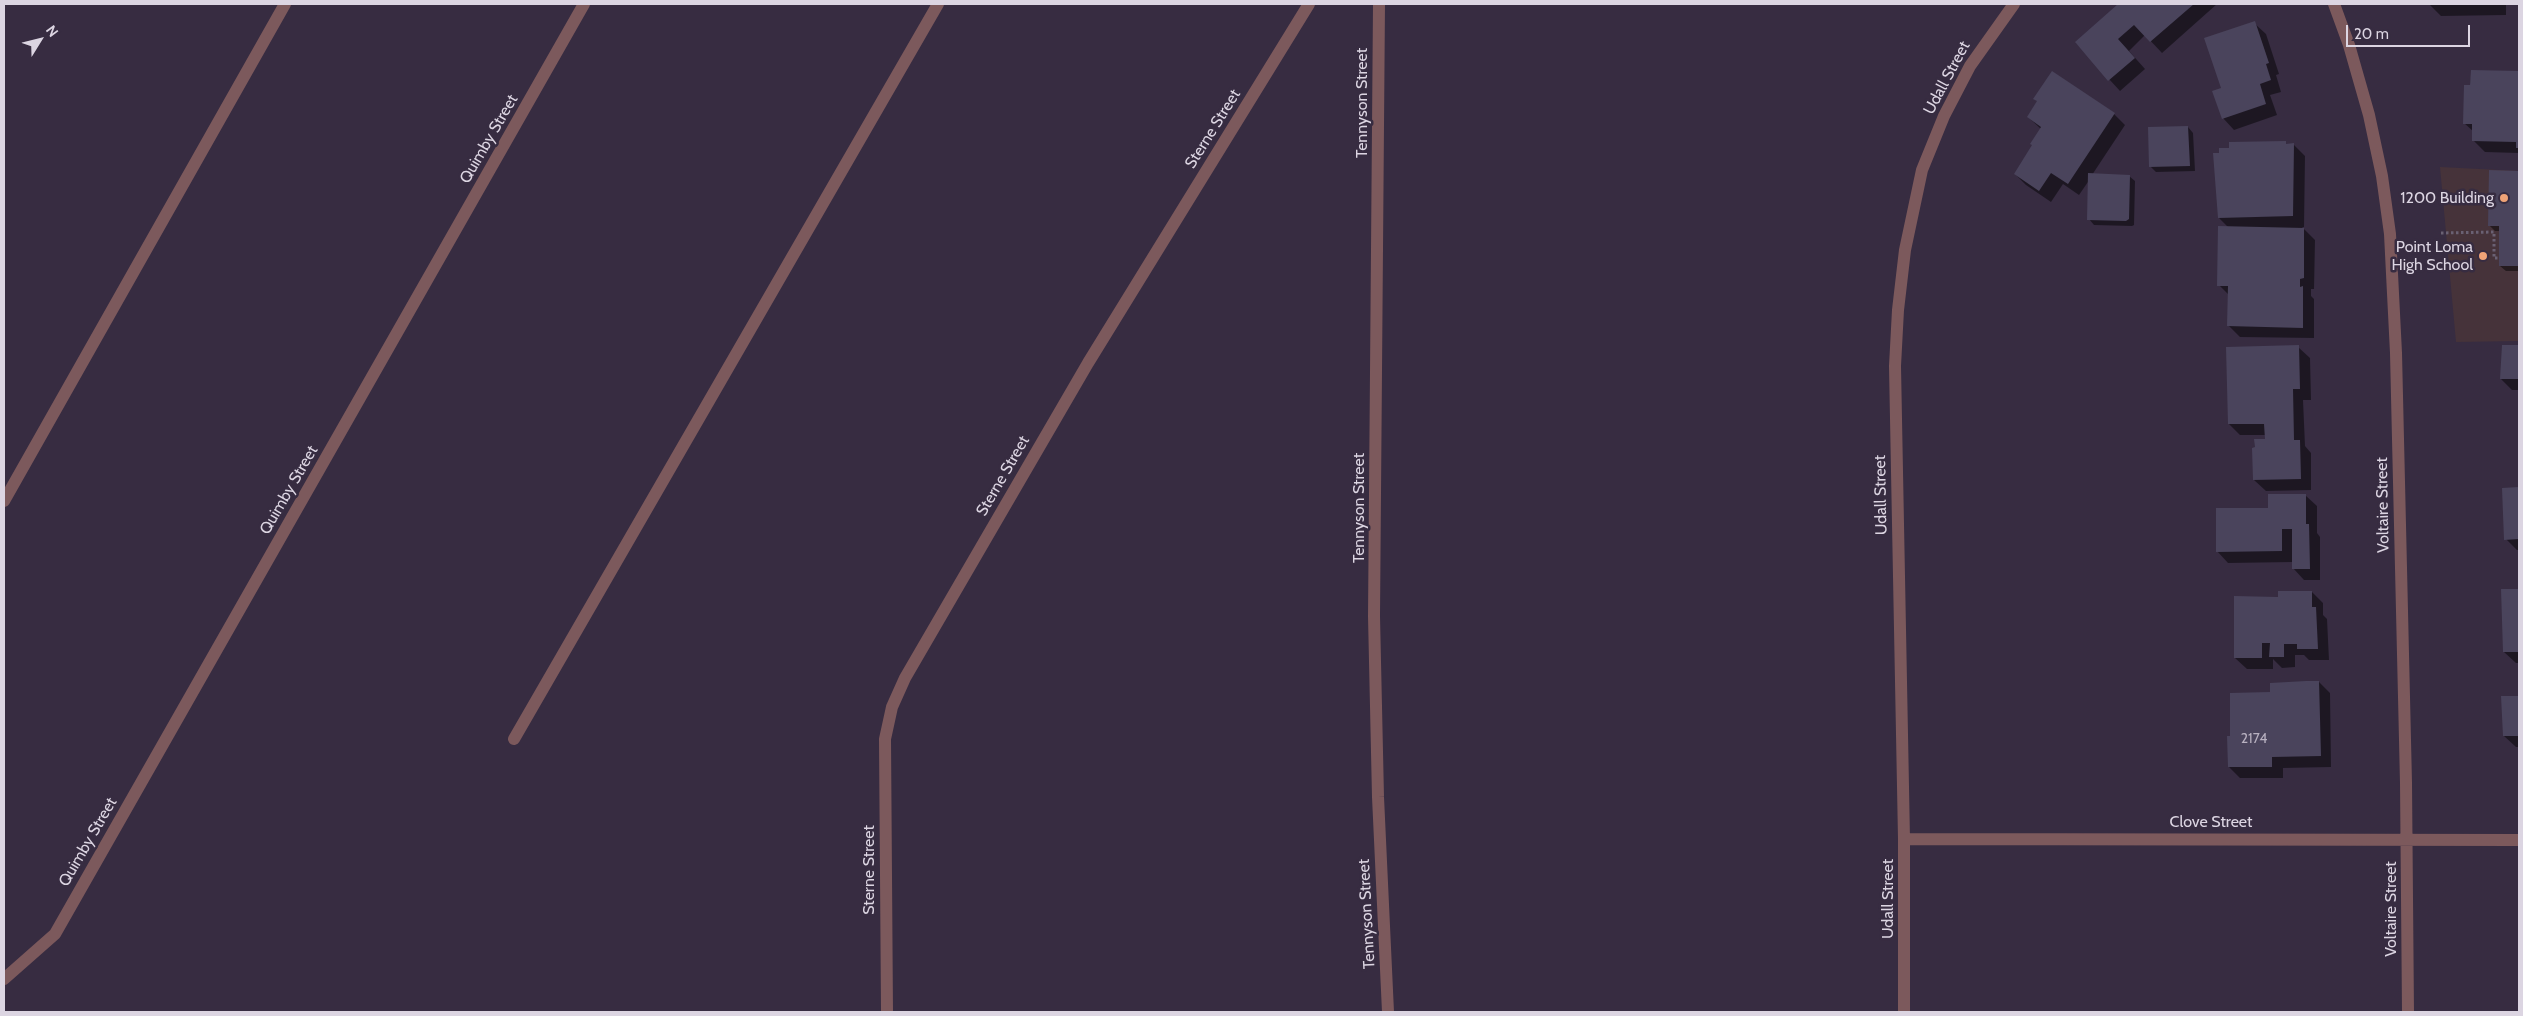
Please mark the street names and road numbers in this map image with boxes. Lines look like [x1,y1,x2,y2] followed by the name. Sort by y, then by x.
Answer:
[1920,38,1974,118] street label: Udall Street
[1352,48,1372,158] street label: Tennyson Street
[1181,86,1245,172] street label: Sterne Street
[456,91,522,187] street label: Quimby Street
[972,432,1034,520] street label: Sterne Street
[256,442,322,538] street label: Quimby Street
[1349,453,1369,563] street label: Tennyson Street
[1871,455,1891,535] street label: Udall Street
[2373,457,2393,553] street label: Voltaire Street
[55,794,121,890] street label: Quimby Street
[2170,812,2252,832] street label: Clove Street
[859,825,879,915] street label: Sterne Street
[1355,858,1379,970] street label: Tennyson Street
[1878,859,1898,939] street label: Udall Street
[2381,861,2401,957] street label: Voltaire Street

